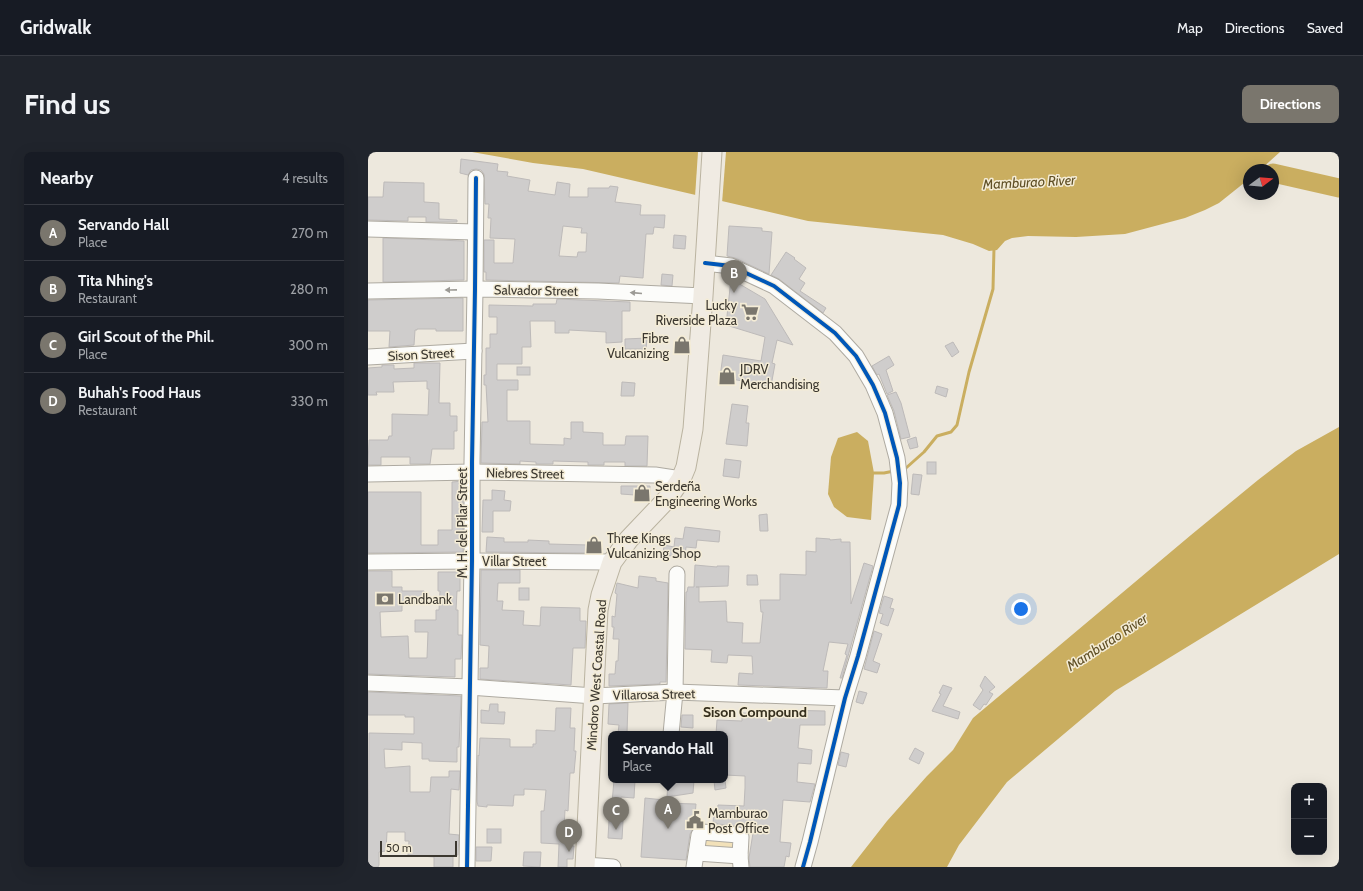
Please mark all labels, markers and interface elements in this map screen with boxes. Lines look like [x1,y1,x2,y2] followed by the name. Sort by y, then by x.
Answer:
[20,16,92,39] text: Gridwalk
[1177,19,1203,37] text: Map
[1225,19,1285,37] text: Directions
[1307,19,1343,37] text: Saved
[1242,85,1339,123] button: Directions
[24,87,110,121] text: Find us
[1243,164,1279,200] north arrow
[40,168,93,188] text: Nearby
[282,170,328,186] text: 4 results
[981,171,1076,193] water label: Mamburao River
[78,216,169,234] text: Servando Hall
[49,225,57,241] text: A
[291,225,328,241] text: 270 m
[78,234,107,250] text: Place
[721,260,747,293] pin: B
[78,272,153,290] text: Tita Nhing's
[49,281,57,297] text: B
[290,281,328,297] text: 280 m
[494,281,579,299] street label: Salvador Street
[444,287,457,293] one-way arrow
[630,289,643,296] one-way arrow
[78,290,137,306] text: Restaurant
[655,297,738,328] place label: Lucky Riverside Plaza
[740,302,760,322] supermarket icon: Lucky Riverside Plaza
[78,328,214,346] text: Girl Scout of the Phil.
[607,330,670,361] place label: Fibre Vulcanizing
[672,335,692,355] shop icon: Fibre Vulcanizing
[49,337,57,353] text: C
[288,337,328,353] text: 300 m
[387,344,455,364] street label: Sison Street
[78,346,107,362] text: Place
[739,361,820,392] place label: JDRV Merchandising
[717,366,737,386] shop icon: JDRV Merchandising
[78,384,201,402] text: Buhah's Food Haus
[48,393,58,409] text: D
[291,393,328,409] text: 330 m
[78,402,137,418] text: Restaurant
[486,464,565,482] street label: Niebres Street
[454,467,470,578] street label: M. H. del Pilar Street
[655,478,758,509] place label: Serdeña Engineering Works
[632,483,652,503] shop icon: Serdeña Engineering Works
[607,530,701,561] place label: Three Kings Vulcanizing Shop
[584,535,604,555] shop icon: Three Kings Vulcanizing Shop
[482,553,547,569] street label: Villar Street
[375,589,395,609] bank icon: Landbank
[398,591,452,607] place label: Landbank
[583,599,609,751] street label: Mindoro West Coastal Road
[1011,599,1031,619] your location
[1062,609,1151,675] water label: Mamburao River
[613,685,696,703] street label: Villarosa Street
[703,703,807,721] district label: Sison Compound
[608,731,728,783] popup
[622,740,714,758] text: Servando Hall
[622,758,652,774] text: Place
[1291,783,1327,855] map controls
[1291,783,1327,819] button: +
[655,796,681,829] pin: A
[603,797,629,830] pin: C
[708,805,769,836] place label: Mamburao Post Office
[685,810,705,830] public building icon: Mamburao Post Office
[556,819,582,852] pin: D
[1291,819,1327,855] button: −
[380,839,457,858] scale bar
[386,841,412,855] text: 50 m

